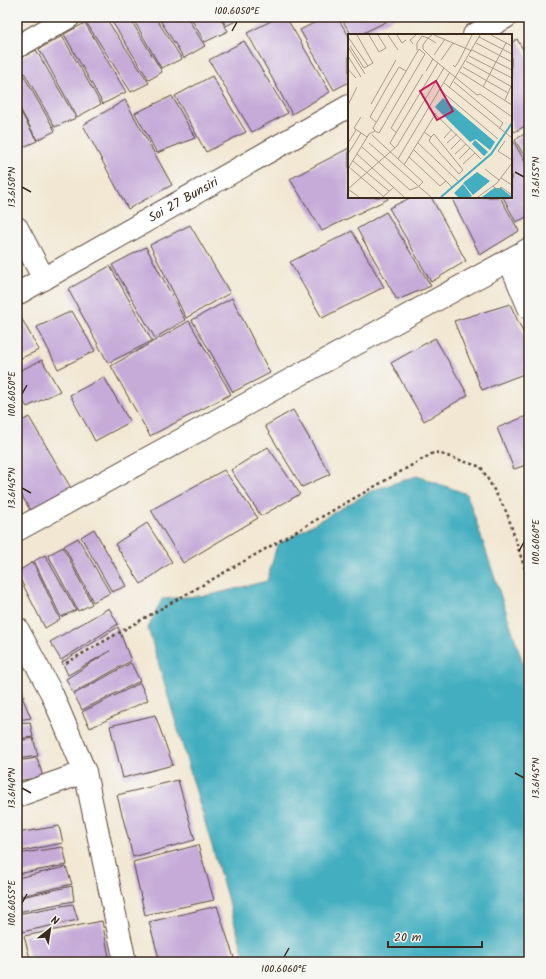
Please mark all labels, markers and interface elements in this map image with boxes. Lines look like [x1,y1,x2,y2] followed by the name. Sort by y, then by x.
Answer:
[214,3,261,19] text: 100.6050°E
[348,34,512,198] inset map
[528,156,544,197] text: 13.6155°N
[4,167,20,207] text: 13.6150°N
[144,171,223,228] street label: Soi 27 Bunsiri
[4,370,20,417] text: 100.6050°E
[4,467,20,508] text: 13.6145°N
[528,518,544,565] text: 100.6060°E
[528,757,544,798] text: 13.6145°N
[4,767,20,808] text: 13.6140°N
[4,879,20,926] text: 100.6055°E
[30,909,70,949] north arrow
[47,912,62,931] text: N
[388,923,482,949] scale bar
[394,928,422,947] text: 20 m
[261,961,308,977] text: 100.6060°E

